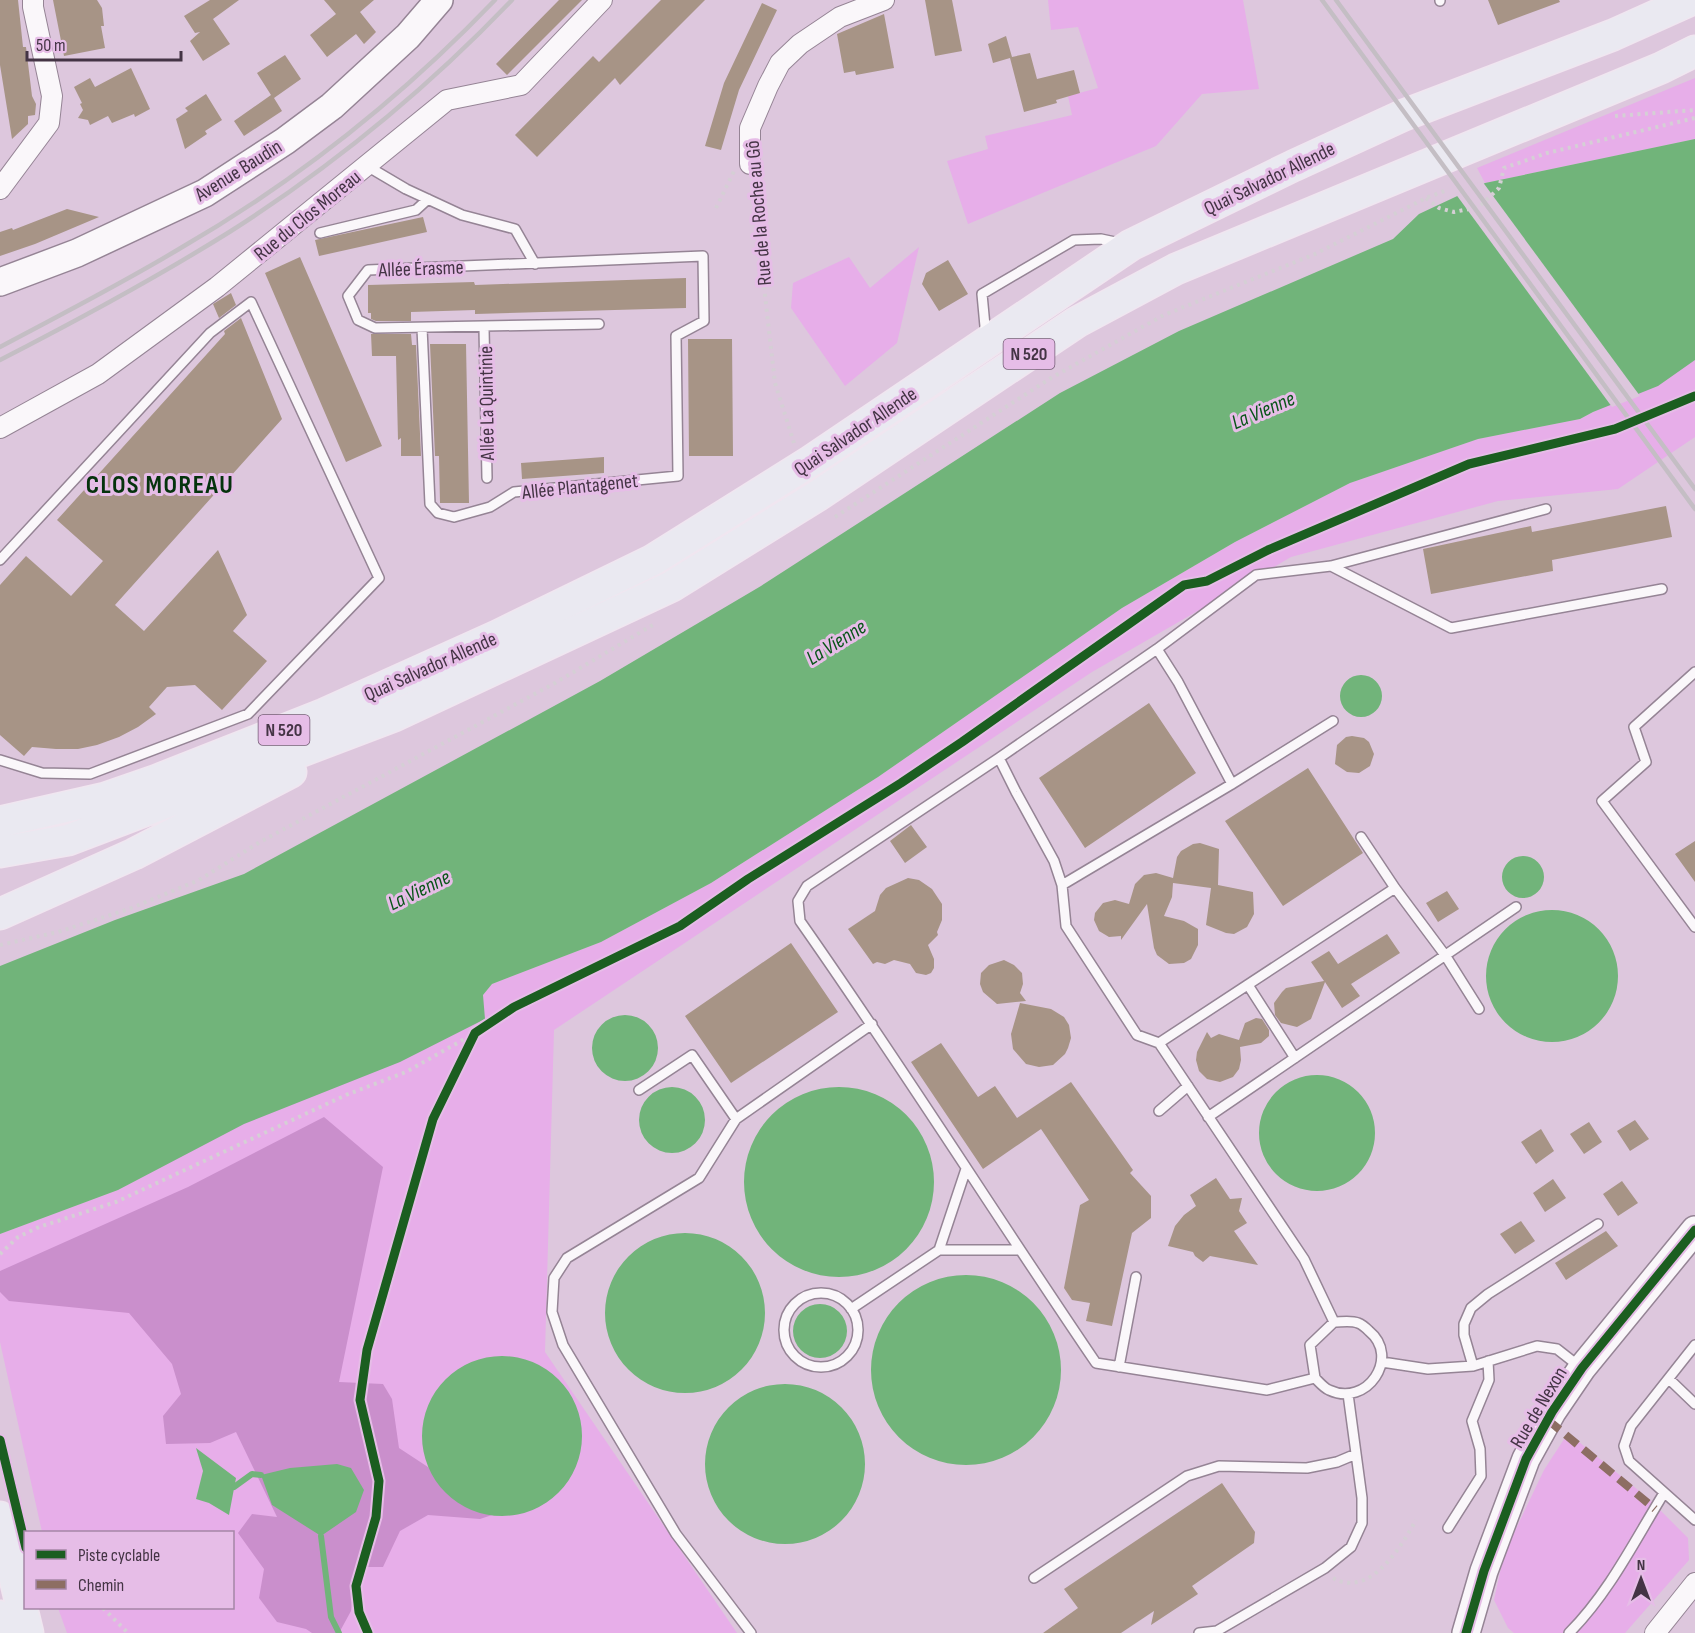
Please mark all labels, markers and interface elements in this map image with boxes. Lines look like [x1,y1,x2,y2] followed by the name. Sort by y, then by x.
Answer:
[27,24,182,62] scale bar
[36,35,66,56] text: 50 m
[190,135,286,207] street label: Avenue Baudin
[1200,137,1339,221] street label: Quai Salvador Allende
[741,139,777,286] street label: Rue de la Roche au Gô
[249,165,366,266] street label: Rue du Clos Moreau
[377,256,464,283] street label: Allée Érasme
[1004,339,1054,369] road number: N 520
[474,345,500,461] street label: Allée La Quintinie
[790,382,921,482] street label: Quai Salvador Allende
[1228,386,1299,435] water label: La Vienne
[520,469,639,505] street label: Allée Plantagenet
[86,470,234,501] district label: CLOS MOREAU
[802,614,871,671] water label: La Vienne
[360,627,500,707] street label: Quai Salvador Allende
[258,715,310,745] road number: N 520
[384,865,454,916] water label: La Vienne
[1505,1363,1572,1452] street label: Rue de Nexon
[24,1531,234,1609] legend
[78,1545,160,1566] text: Piste cyclable
[1611,1549,1671,1609] north arrow
[1637,1556,1645,1575] text: N
[78,1575,124,1596] text: Chemin

